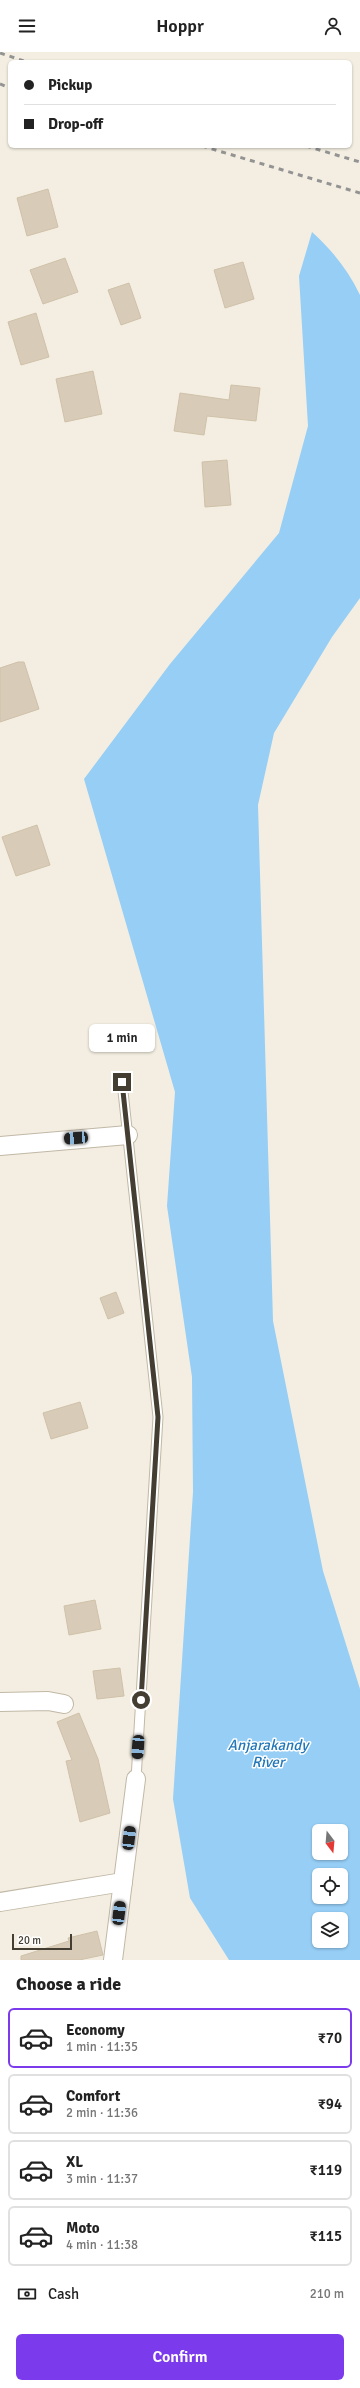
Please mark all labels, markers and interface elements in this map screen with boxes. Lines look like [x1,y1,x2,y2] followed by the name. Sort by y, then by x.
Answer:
[16,15,38,37] icon: menu
[156,15,204,37] text: Hoppr
[322,15,344,37] icon: person
[48,76,92,94] text: Pickup
[48,115,103,133] text: Drop-off
[89,1024,155,1052] callout: 1 min
[106,1030,138,1046] text: 1 min
[113,1073,131,1091] route end
[64,1131,88,1145] car
[132,1691,150,1709] route start
[131,1735,145,1759] car
[228,1736,310,1771] water label: Anjarakandy River
[312,1824,348,1860] north arrow
[312,1824,348,1948] map controls
[122,1825,136,1851] car
[312,1868,348,1904] button: locate
[112,1900,126,1926] car
[312,1912,348,1948] button: layers
[12,1932,72,1951] scale bar
[18,1934,41,1947] text: 20 m
[16,1973,121,1995] text: Choose a ride
[18,2020,54,2056] icon: car
[66,2021,125,2039] text: Economy
[318,2029,342,2047] text: ₹70
[66,2039,138,2055] text: 1 min · 11:35
[18,2086,54,2122] icon: car
[66,2087,120,2105] text: Comfort
[318,2095,342,2113] text: ₹94
[66,2105,138,2121] text: 2 min · 11:36
[18,2152,54,2188] icon: car
[66,2153,83,2171] text: XL
[310,2161,342,2179] text: ₹119
[66,2171,138,2187] text: 3 min · 11:37
[18,2218,54,2254] icon: car
[66,2219,100,2237] text: Moto
[310,2227,342,2245] text: ₹115
[66,2237,138,2253] text: 4 min · 11:38
[16,2283,38,2305] icon: cash
[48,2285,79,2303] text: Cash
[310,2286,344,2302] text: 210 m
[16,2334,344,2380] button: Confirm

